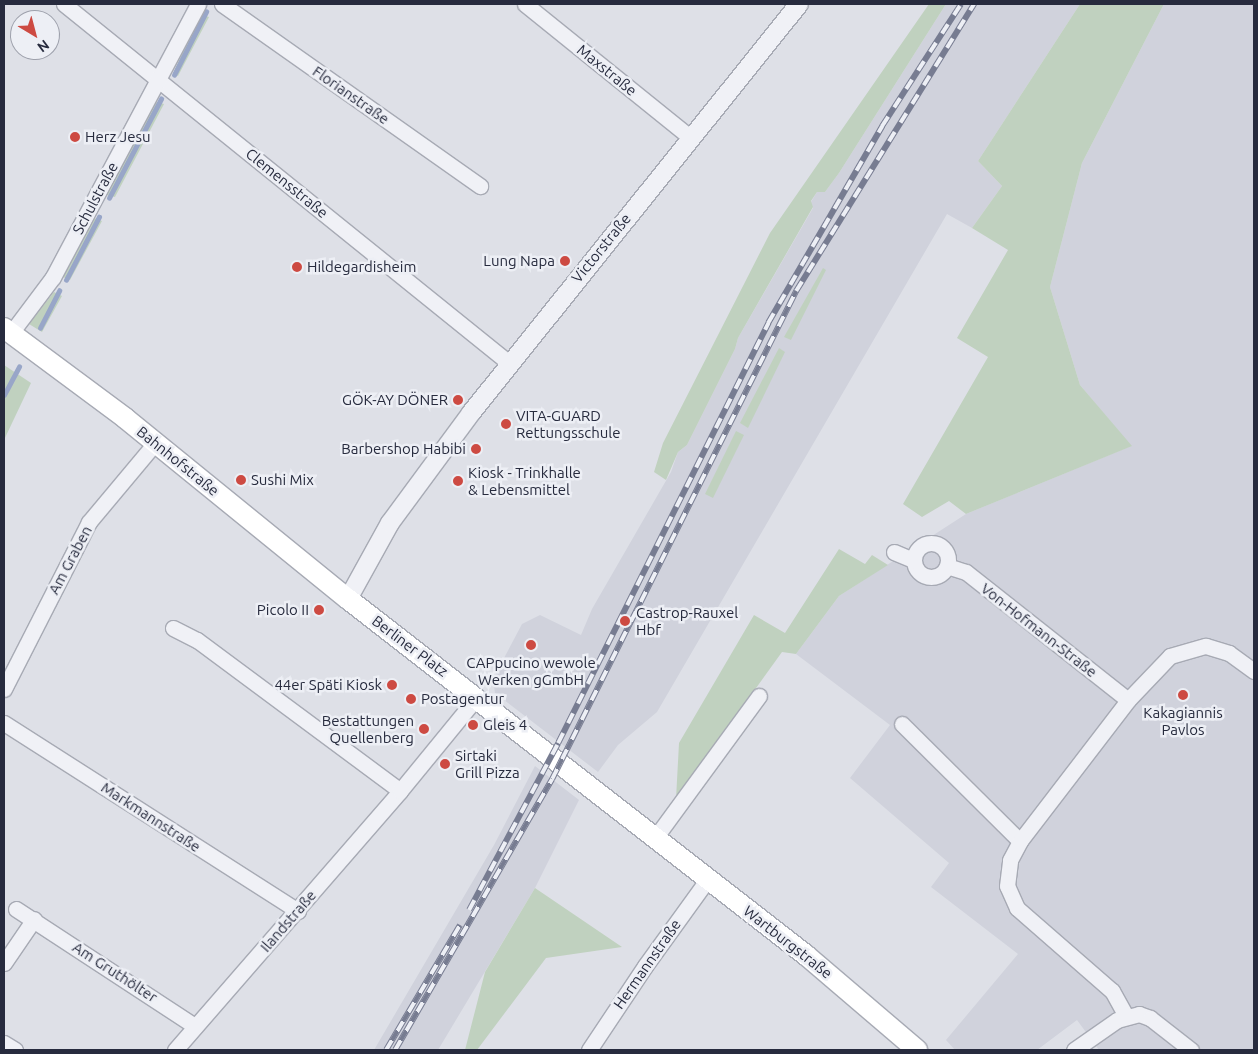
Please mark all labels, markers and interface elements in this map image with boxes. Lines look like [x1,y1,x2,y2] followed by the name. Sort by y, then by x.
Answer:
[10,10,60,60] north arrow
[34,37,52,56] text: N
[574,41,640,99] street label: Maxstraße
[309,62,393,128] street label: Florianstraße
[85,128,151,146] place label: Herz Jesu
[69,131,81,143] marker: Herz Jesu
[242,144,332,222] street label: Clemensstraße
[69,159,121,237] street label: Schulstraße
[568,210,634,286] street label: Victorstraße
[483,252,555,270] place label: Lung Napa
[559,255,571,267] marker: Lung Napa
[307,258,416,276] place label: Hildegardisheim
[291,261,303,273] marker: Hildegardisheim
[342,391,448,409] place label: GÖK-AY DÖNER
[452,394,464,406] marker: GÖK-AY DÖNER
[516,406,620,441] place label: VITA-GUARD Rettungsschule
[500,418,512,430] marker: VITA-GUARD Rettungsschule
[133,422,223,500] street label: Bahnhofstraße
[341,440,466,458] place label: Barbershop Habibi
[470,443,482,455] marker: Barbershop Habibi
[468,463,581,498] place label: Kiosk - Trinkhalle & Lebensmittel
[251,471,314,489] place label: Sushi Mix
[235,474,247,486] marker: Sushi Mix
[452,475,464,487] marker: Kiosk - Trinkhalle & Lebensmittel
[44,523,96,597] street label: Am Graben
[977,579,1101,681] street label: Von-Hofmann-Straße
[257,601,309,619] place label: Picolo II
[636,603,738,638] place label: Castrop-Rauxel Hbf
[313,604,325,616] marker: Picolo II
[368,612,452,680] street label: Berliner Platz
[618,614,632,628] marker: Castrop-Rauxel Hbf
[525,639,537,651] marker: CAPpucino wewole Werken gGmbH
[466,653,596,688] place label: CAPpucino wewole Werken gGmbH
[274,676,382,694] place label: 44er Späti Kiosk
[386,679,398,691] marker: 44er Späti Kiosk
[1177,689,1189,701] marker: Kakagiannis Pavlos
[421,690,504,708] place label: Postagentur
[405,693,417,705] marker: Postagentur
[1143,703,1223,738] place label: Kakagiannis Pavlos
[322,711,414,746] place label: Bestattungen Quellenberg
[483,716,527,734] place label: Gleis 4
[467,719,479,731] marker: Gleis 4
[418,723,430,735] marker: Bestattungen Quellenberg
[455,746,520,781] place label: Sirtaki Grill Pizza
[439,758,451,770] marker: Sirtaki Grill Pizza
[98,778,204,856] street label: Markmannstraße
[256,886,320,956] street label: Ilandstraße
[740,902,836,982] street label: Wartburgstraße
[609,916,685,1012] street label: Hermannstraße
[69,938,161,1006] street label: Am Gruthölter

